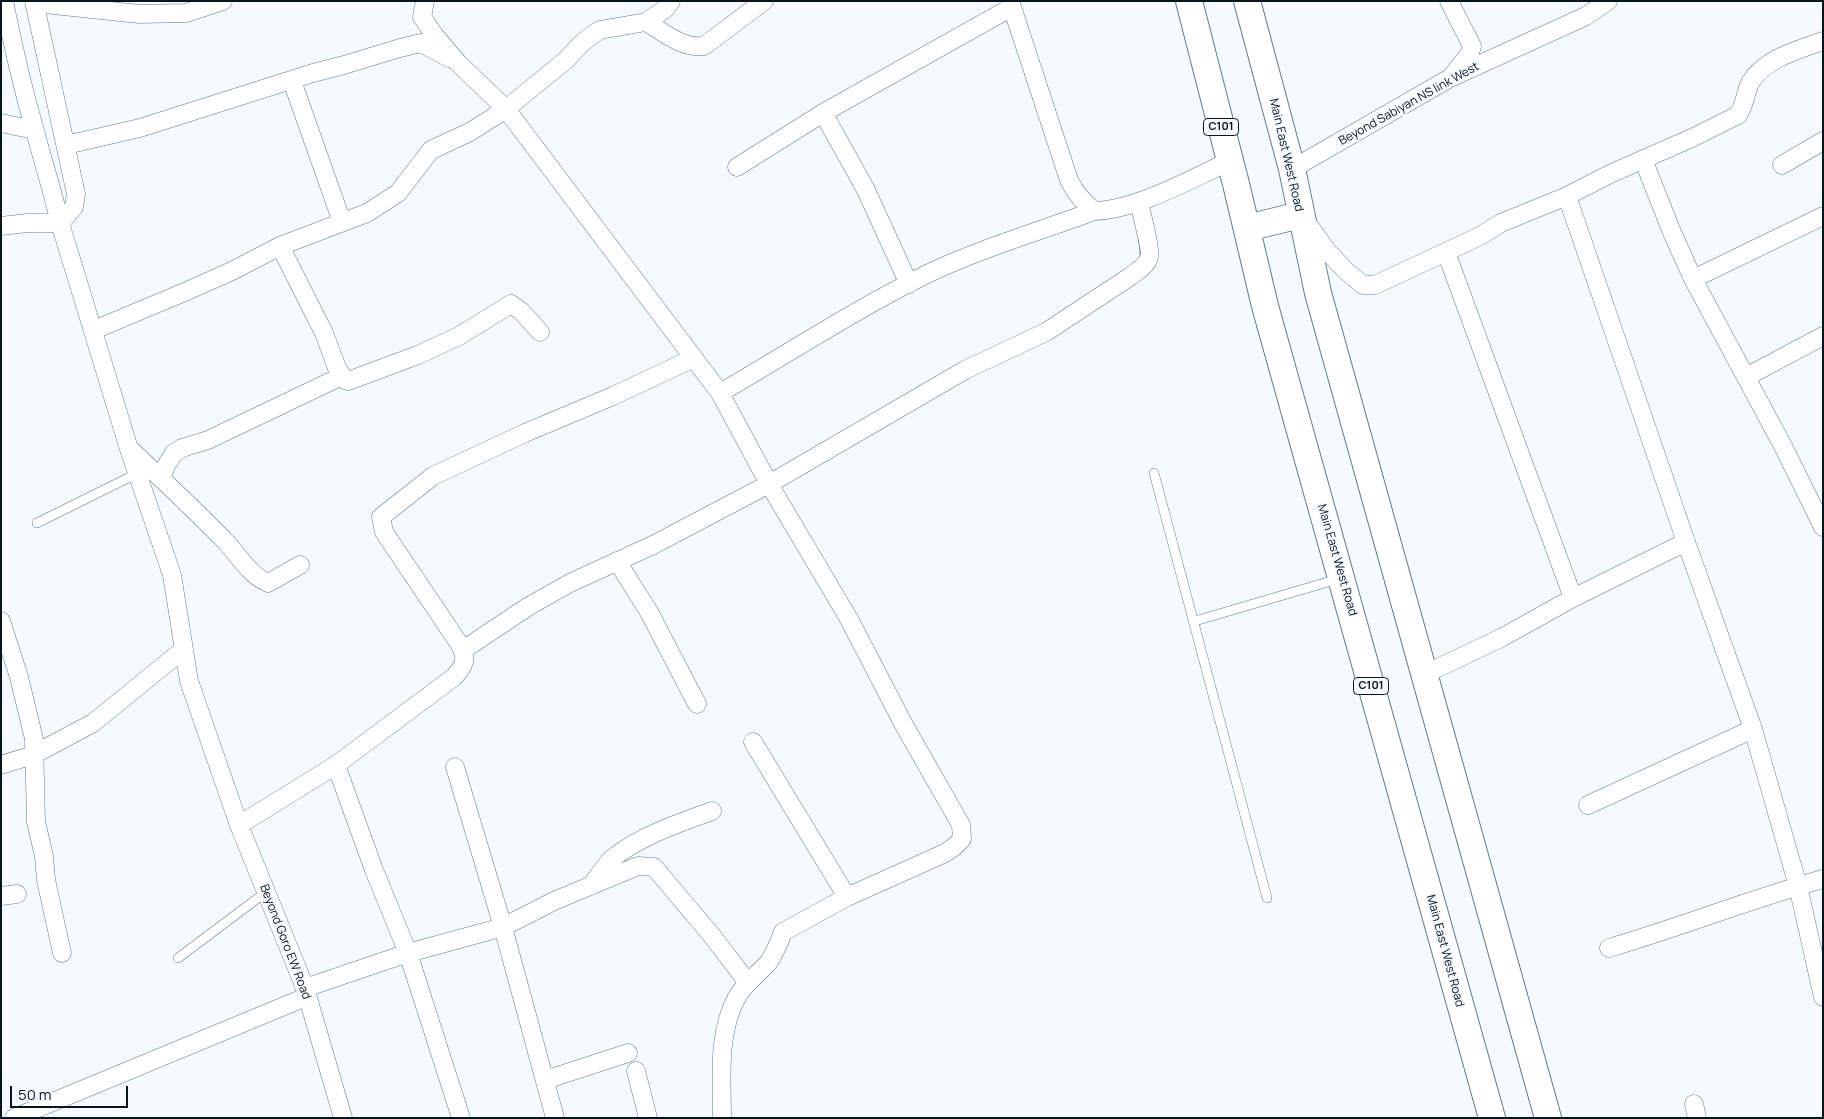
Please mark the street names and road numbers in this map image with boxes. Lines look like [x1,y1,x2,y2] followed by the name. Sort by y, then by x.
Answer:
[1336,59,1482,149] street label: Beyond Sabiyan NS link West
[1266,97,1306,213] street label: Main East West Road
[1204,118,1238,136] road number: C101
[1314,502,1360,618] street label: Main East West Road
[1354,678,1388,694] road number: C101
[256,882,314,1002] street label: Beyond Goro EW Road
[1423,893,1467,1009] street label: Main East West Road

